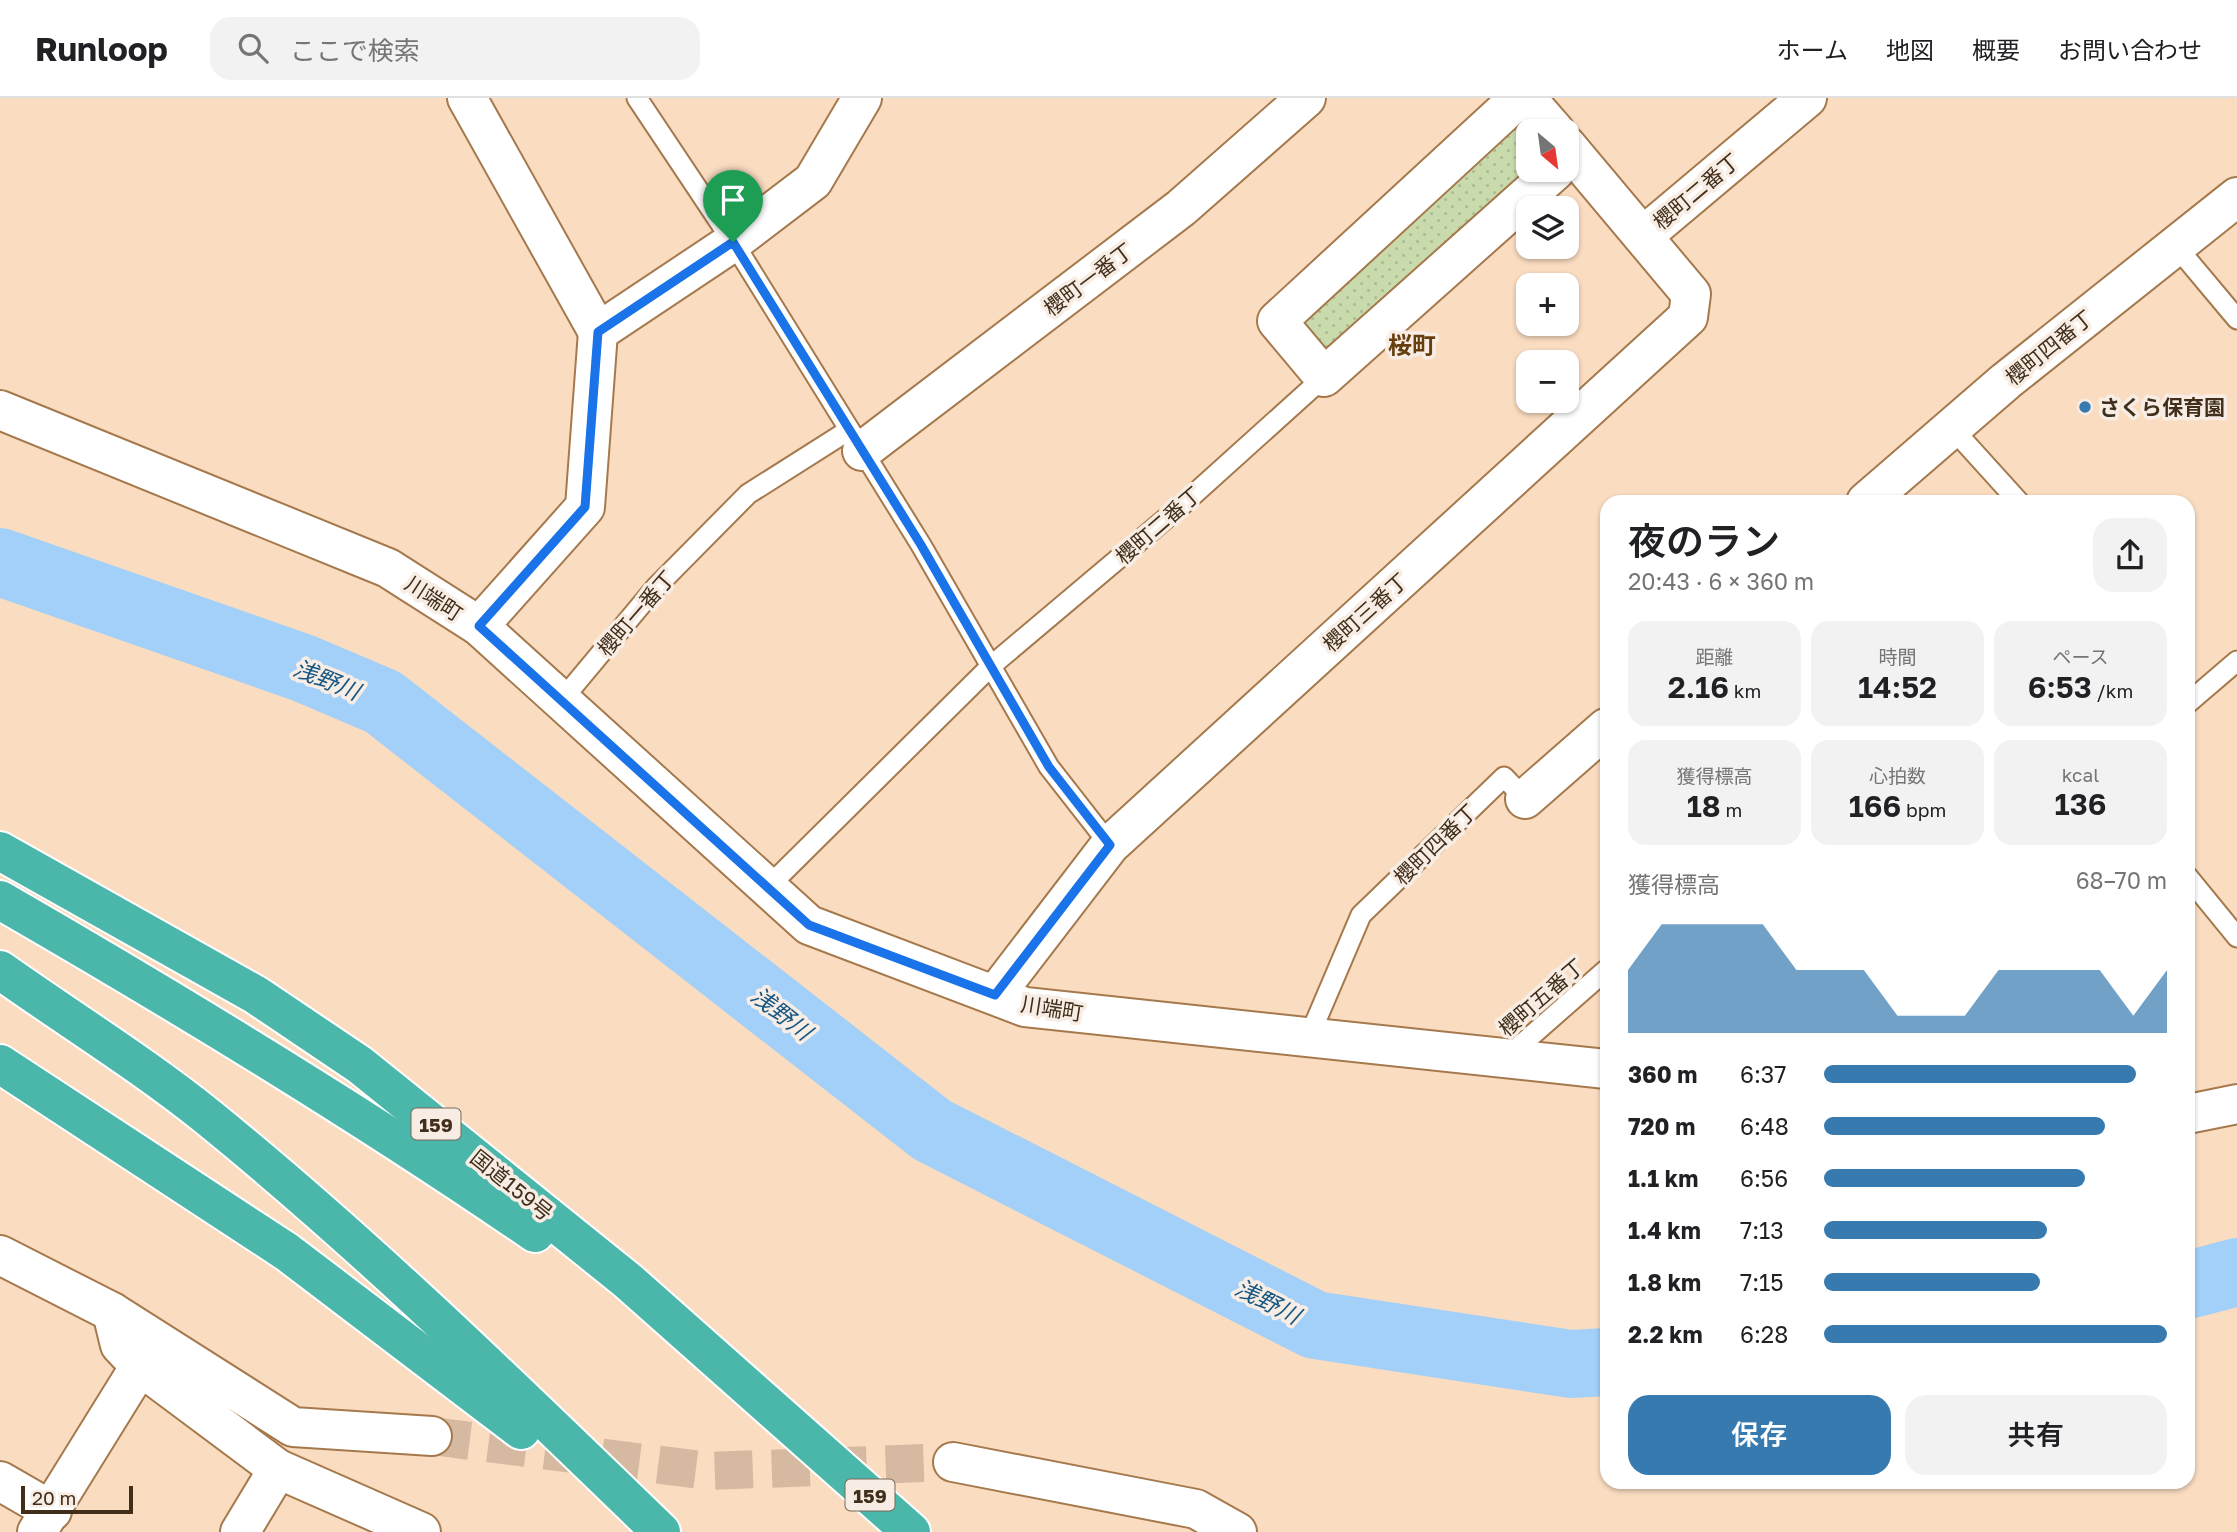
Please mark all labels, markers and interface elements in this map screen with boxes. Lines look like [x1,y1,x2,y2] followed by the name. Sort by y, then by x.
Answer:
[210,17,700,80] search box
[35,29,168,68] text: Runloop
[234,29,272,67] icon: search
[290,35,420,66] text: ここで検索
[1777,35,1848,64] text: ホーム
[1886,35,1934,64] text: 地図
[1972,35,2020,64] text: 概要
[2058,35,2202,64] text: お問い合わせ
[1516,119,1578,182] north arrow
[1516,119,1579,413] map controls
[1647,147,1745,235] street label: 櫻町二番丁
[703,170,763,242] pin
[714,181,752,219] icon: arrive
[1516,196,1579,259] button: layers
[1038,237,1138,321] street label: 櫻町一番丁
[1516,273,1579,336] button: +
[2000,304,2098,390] street label: 櫻町四番丁
[1388,330,1436,359] district label: 桜町
[1516,350,1579,413] button: −
[2099,394,2225,420] place label: さくら保育園
[2077,399,2093,415] marker: さくら保育園
[1110,481,1206,569] street label: 櫻町二番丁
[1628,518,1780,563] text: 夜のラン
[2093,518,2167,592] button: share
[592,565,680,661] street label: 櫻町一番丁
[1317,567,1413,657] street label: 櫻町三番丁
[1628,567,1814,595] text: 20:43 · 6 × 360 m
[401,570,467,626] street label: 川端町
[1695,645,1734,668] text: 距離
[1878,645,1917,668] text: 時間
[2052,645,2109,668] text: ペース
[290,653,367,706] water label: 浅野川
[1668,669,1729,705] text: 2.16
[1858,669,1937,705] text: 14:52
[2028,669,2092,705] text: 6:53
[1729,679,1761,702] text: km
[2092,679,2133,702] text: /km
[2062,763,2099,786] text: kcal
[1676,764,1753,787] text: 獲得標高
[1869,764,1926,787] text: 心拍数
[2055,786,2106,822] text: 136
[1687,788,1721,824] text: 18
[1849,788,1901,824] text: 166
[1388,798,1482,890] street label: 櫻町四番丁
[1721,798,1742,821] text: m
[1901,798,1946,821] text: bpm
[2076,866,2167,894] text: 68–70 m
[1628,870,1720,898] text: 獲得標高
[1493,953,1589,1041] street label: 櫻町五番丁
[746,981,820,1047] water label: 浅野川
[1019,990,1085,1026] street label: 川端町
[1628,1060,1697,1088] text: 360 m
[1740,1060,1786,1088] text: 6:37
[412,1108,460,1140] road number: 159
[1628,1112,1695,1140] text: 720 m
[1740,1112,1789,1140] text: 6:48
[466,1144,558,1226] street label: 国道159号
[1628,1164,1698,1192] text: 1.1 km
[1740,1164,1788,1192] text: 6:56
[1628,1216,1701,1244] text: 1.4 km
[1740,1216,1784,1244] text: 7:13
[1628,1268,1701,1296] text: 1.8 km
[1740,1268,1784,1296] text: 7:15
[1231,1273,1308,1330] water label: 浅野川
[1628,1320,1703,1348] text: 2.2 km
[1740,1320,1788,1348] text: 6:28
[1628,1395,1891,1475] button: 保存
[1905,1395,2167,1475] button: 共有
[846,1480,894,1511] road number: 159
[21,1483,133,1515] scale bar
[32,1486,76,1509] text: 20 m

